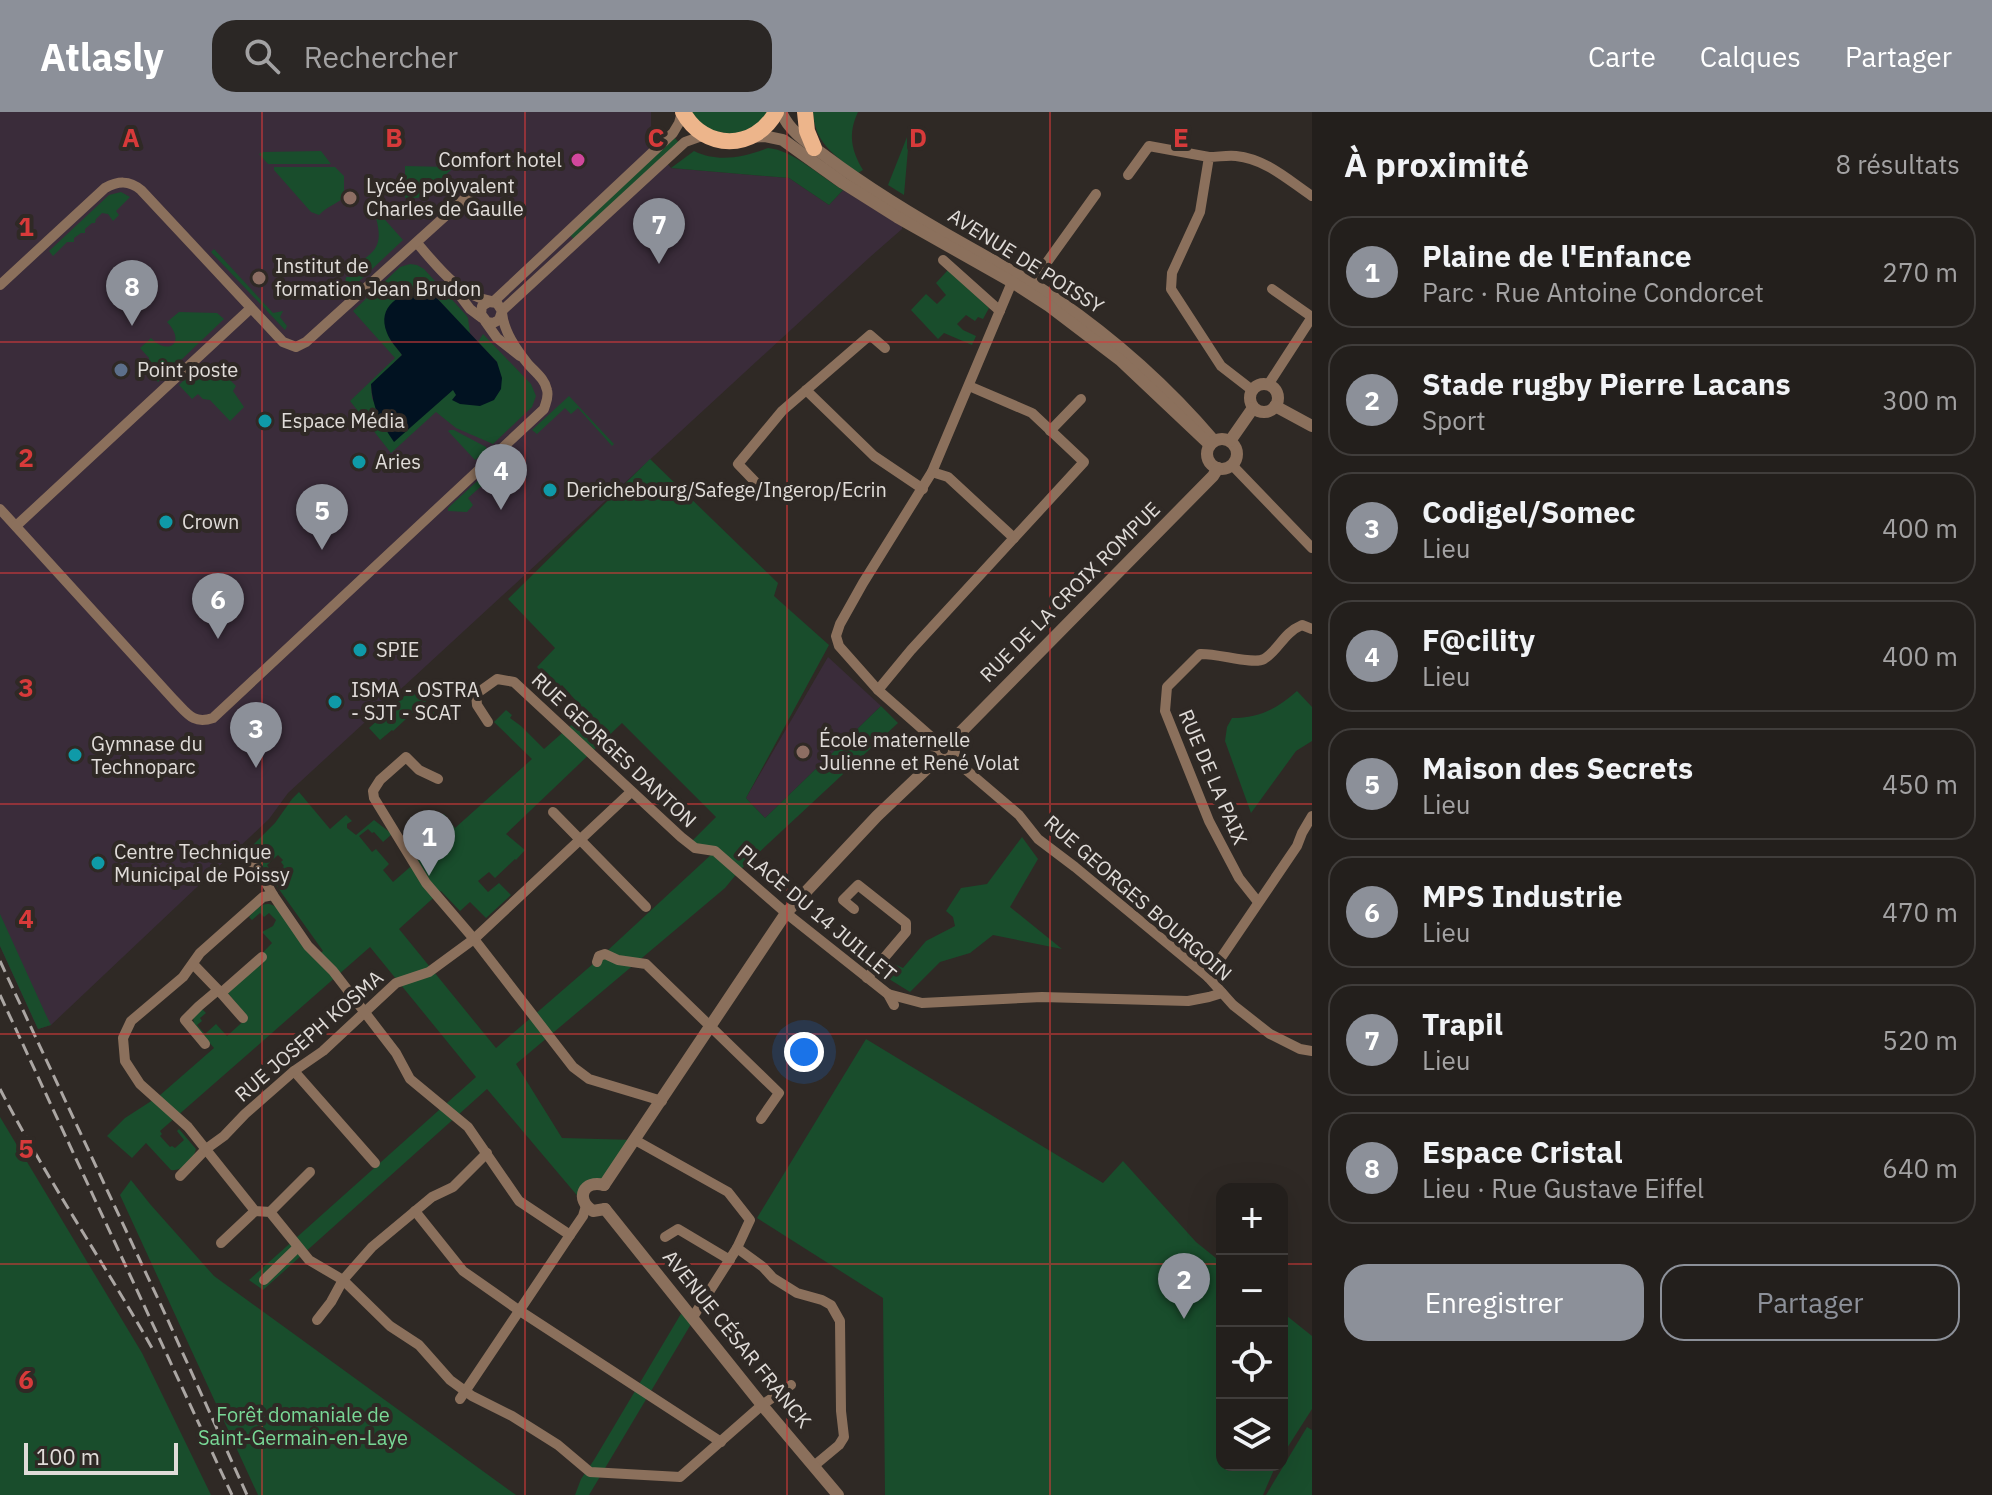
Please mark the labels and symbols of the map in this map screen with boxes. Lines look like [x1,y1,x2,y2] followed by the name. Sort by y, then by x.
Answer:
[122,120,140,154] text: A
[385,120,403,154] text: B
[648,120,665,154] text: C
[909,120,927,154] text: D
[1173,120,1189,154] text: E
[438,146,562,173] place label: Comfort hotel
[569,151,587,169] marker: Comfort hotel
[366,172,524,222] place label: Lycée polyvalent Charles de Gaulle
[341,189,359,207] marker: Lycée polyvalent Charles de Gaulle
[633,198,685,264] pin: 7
[943,202,1109,319] street label: AVENUE DE POISSY
[18,209,34,243] text: 1
[275,252,481,302] place label: Institut de formation Jean Brudon
[106,260,158,326] pin: 8
[250,269,268,287] marker: Institut de formation Jean Brudon
[137,356,238,383] place label: Point poste
[112,361,130,379] marker: Point poste
[281,407,405,434] place label: Espace Média
[256,412,274,430] marker: Espace Média
[18,440,34,474] text: 2
[475,444,527,510] pin: 4
[375,448,421,475] place label: Aries
[350,453,368,471] marker: Aries
[566,476,887,503] place label: Derichebourg/Safege/Ingerop/Ecrin
[541,481,559,499] marker: Derichebourg/Safege/Ingerop/Ecrin
[296,484,348,550] pin: 5
[974,496,1166,688] street label: RUE DE LA CROIX ROMPUE
[182,508,239,535] place label: Crown
[157,513,175,531] marker: Crown
[192,573,244,639] pin: 6
[376,636,419,663] place label: SPIE
[351,641,369,659] marker: SPIE
[526,666,703,833] street label: RUE GEORGES DANTON
[18,670,34,704] text: 3
[351,676,480,726] place label: ISMA - OSTRA - SJT - SCAT
[326,693,344,711] marker: ISMA - OSTRA - SJT - SCAT
[230,702,282,768] pin: 3
[1173,705,1254,849] street label: RUE DE LA PAIX
[819,726,1020,776] place label: École maternelle Julienne et René Volat
[91,730,203,780] place label: Gymnase du Technoparc
[794,743,812,761] marker: École maternelle Julienne et René Volat
[66,746,84,764] marker: Gymnase du Technoparc
[1039,809,1238,987] street label: RUE GEORGES BOURGOIN
[403,810,455,876] pin: 1
[114,838,290,888] place label: Centre Technique Municipal de Poissy
[732,838,902,987] street label: PLACE DU 14 JUILLET
[89,854,107,872] marker: Centre Technique Municipal de Poissy
[18,901,34,935] text: 4
[229,964,389,1108] street label: RUE JOSEPH KOSMA
[784,1032,824,1072] your location
[18,1131,34,1165] text: 5
[657,1244,818,1434] street label: AVENUE CÉSAR FRANCK
[1158,1253,1210,1319] pin: 2
[18,1362,34,1396] text: 6
[198,1401,408,1451] park label: Forêt domaniale de Saint-Germain-en-Laye
[24,1439,178,1475] scale bar

